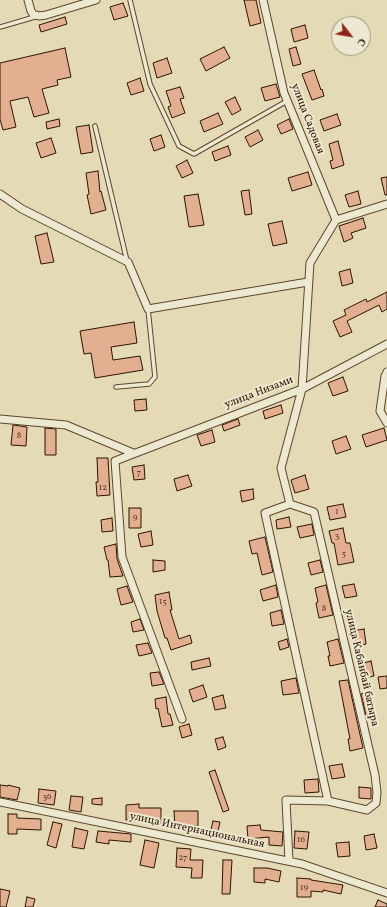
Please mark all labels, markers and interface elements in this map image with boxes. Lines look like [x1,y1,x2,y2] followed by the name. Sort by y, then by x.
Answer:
[331,16,371,56] north arrow
[353,35,369,49] text: С
[288,82,326,156] street label: улица Садовая
[223,374,295,412] street label: улица Низами
[17,431,21,441] house number: 8
[137,468,141,478] house number: 7
[99,483,107,493] house number: 12
[335,507,339,517] house number: 1
[133,513,137,523] house number: 9
[335,531,339,541] house number: 3
[342,549,346,559] house number: 5
[159,597,167,607] house number: 15
[322,604,326,614] house number: 8
[341,608,381,728] street label: улица Кабанбай батыра
[42,792,52,802] house number: 36
[128,810,266,852] street label: улица Интернациональная
[297,835,305,845] house number: 16
[179,853,187,863] house number: 27
[300,883,308,893] house number: 19

